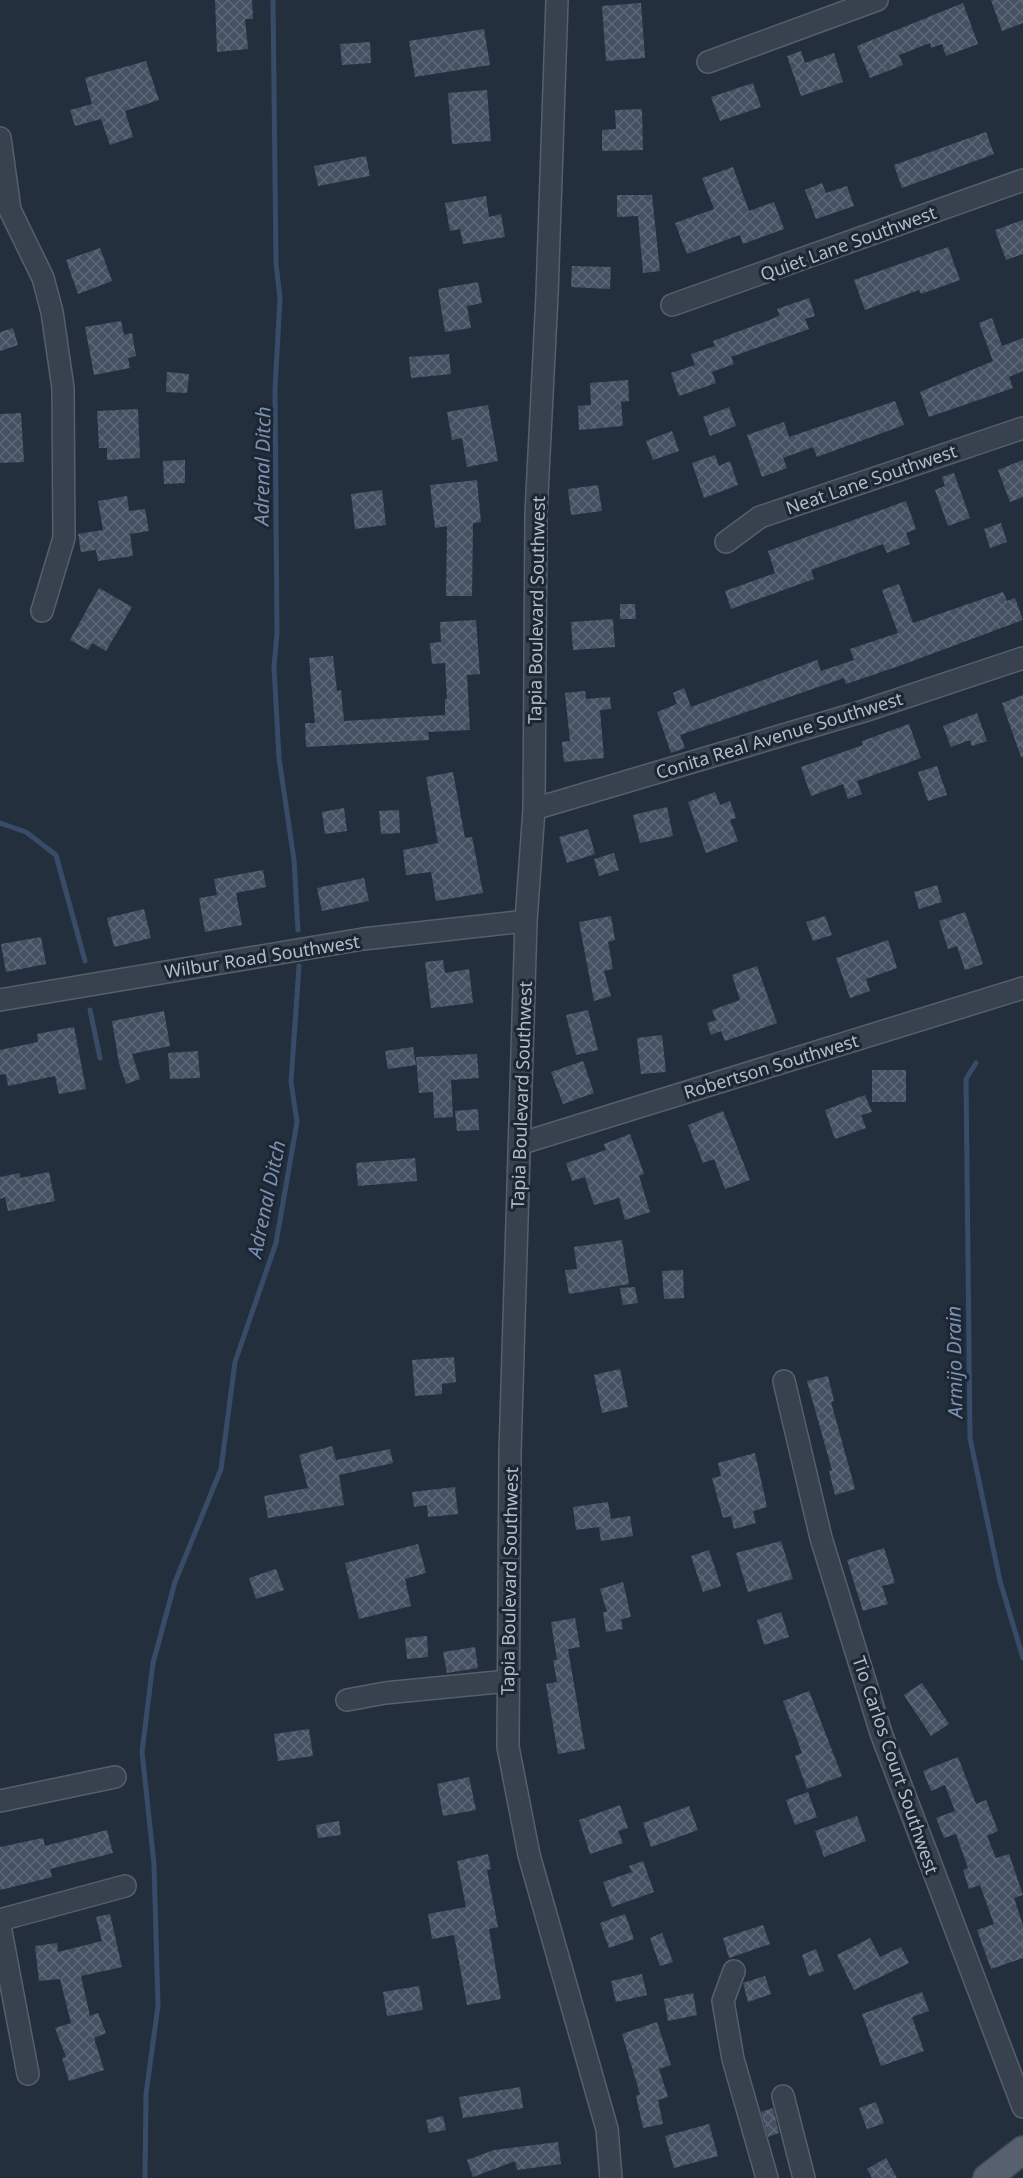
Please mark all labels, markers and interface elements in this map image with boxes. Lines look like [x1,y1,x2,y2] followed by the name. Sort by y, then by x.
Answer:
[757,200,940,286] street label: Quiet Lane Southwest
[247,406,277,528] water label: Adrenal Ditch
[782,438,960,520] street label: Neat Lane Southwest
[522,495,550,724] street label: Tapia Boulevard Southwest
[653,686,906,784] street label: Conita Real Avenue Southwest
[163,929,362,983] street label: Wilbur Road Southwest
[505,980,537,1210] street label: Tapia Boulevard Southwest
[681,1028,862,1104] street label: Robertson Southwest
[240,1138,292,1262] water label: Adrenal Ditch
[940,1306,969,1420] water label: Armijo Drain
[495,1466,523,1695] street label: Tapia Boulevard Southwest
[847,1653,945,1878] street label: Tio Carlos Court Southwest

